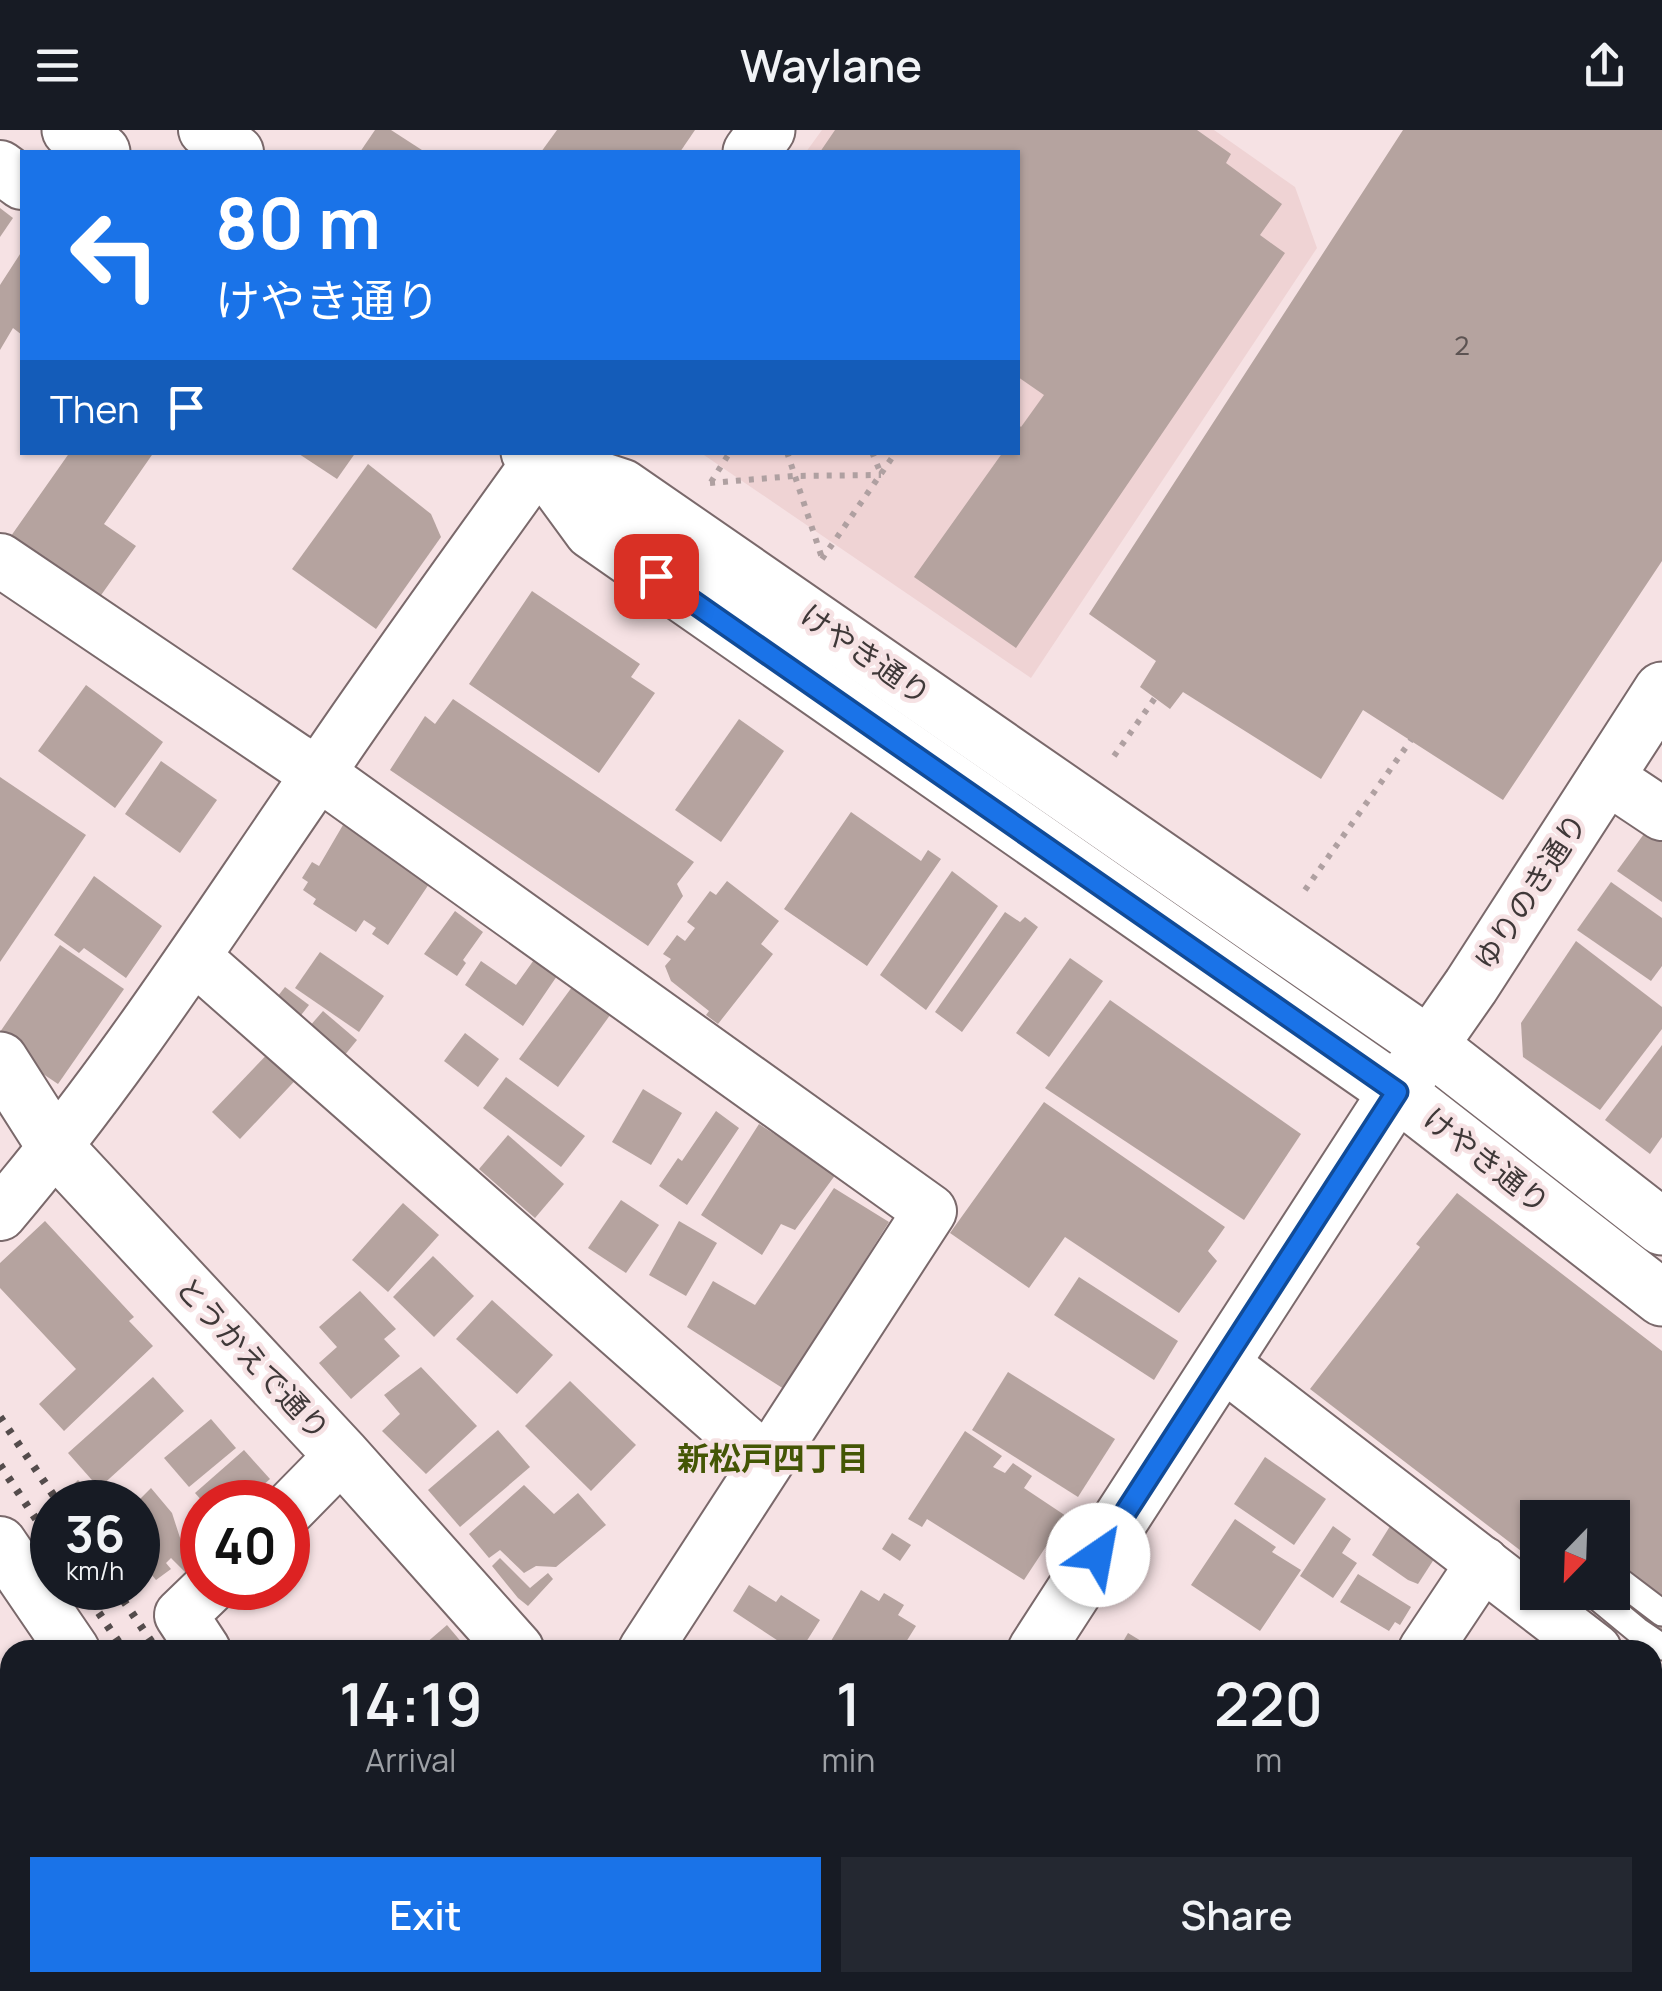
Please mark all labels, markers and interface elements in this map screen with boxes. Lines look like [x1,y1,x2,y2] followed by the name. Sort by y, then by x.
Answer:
[740,34,922,96] text: Waylane
[30,38,85,93] icon: menu
[1577,38,1632,93] icon: share
[215,174,381,270] text: 80 m
[50,190,180,320] icon: left
[215,269,440,331] text: けやき通り
[1449,328,1475,363] house number: ２
[159,380,214,435] icon: arrive
[50,382,139,434] text: Then
[614,534,699,619] pin
[629,549,684,604] icon: arrive
[793,594,939,714] street label: けやき通り
[1464,805,1596,977] street label: ゆりのき通り
[1415,1097,1559,1222] street label: けやき通り
[167,1268,339,1448] street label: とうかえで通り
[677,1436,869,1480] district label: 新松戸四丁目
[180,1480,310,1610] speed limit sign: 40
[65,1499,125,1567] text: 36
[1520,1500,1630,1610] north arrow
[1520,1500,1630,1610] map controls
[1046,1503,1150,1607] position arrow
[66,1553,124,1588] text: km/h
[339,1662,483,1744] text: 14:19
[836,1662,861,1744] text: 1
[1214,1662,1323,1744] text: 220
[365,1738,456,1782] text: Arrival
[822,1738,875,1782] text: min
[1255,1738,1282,1782] text: m
[30,1857,821,1972] button: Exit
[841,1857,1632,1972] button: Share

